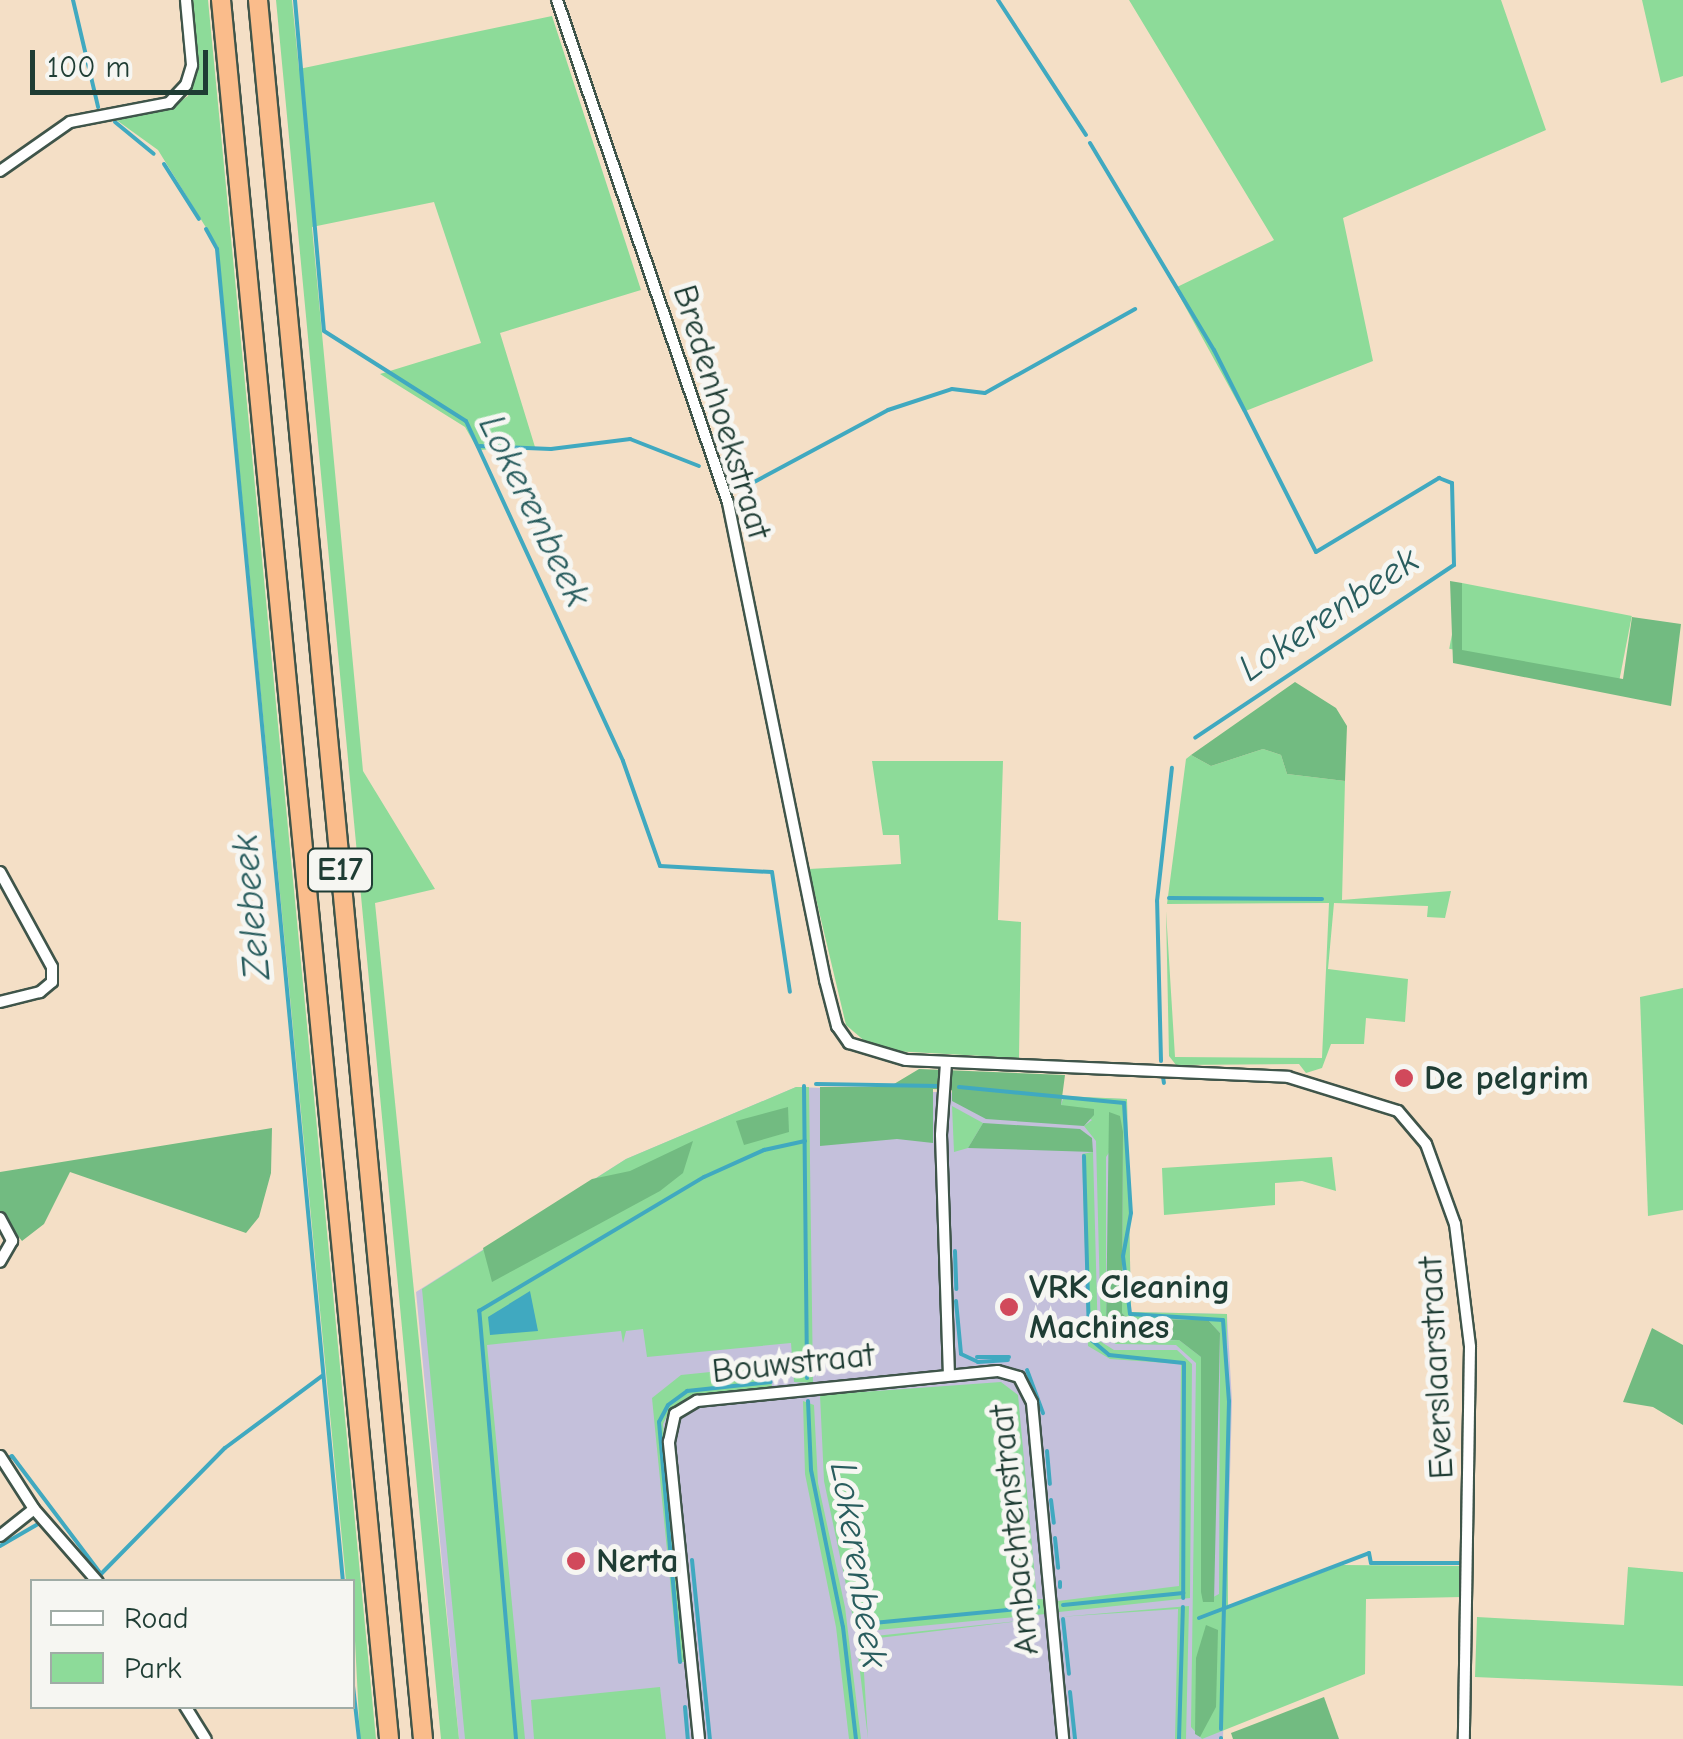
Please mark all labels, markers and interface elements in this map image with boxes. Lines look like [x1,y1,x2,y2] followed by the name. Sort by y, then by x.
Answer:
[35,30,212,92] scale bar
[47,50,130,85] text: 100 m
[663,280,781,544] street label: Bredenhoekstraat
[468,408,600,614] water label: Lokerenbeek
[1230,538,1428,692] water label: Lokerenbeek
[223,832,281,982] water label: Zelebeek
[305,843,375,897] road number: E17
[1424,1057,1589,1099] place label: De pelgrim
[1393,1067,1415,1089] marker: De pelgrim
[1409,1256,1463,1480] street label: Everslaarstraat
[1029,1266,1230,1348] place label: VRK Cleaning Machines
[998,1296,1020,1318] marker: VRK Cleaning Machines
[710,1334,876,1392] street label: Bouwstraat
[980,1403,1048,1657] street label: Ambachtenstraat
[819,1459,897,1671] water label: Lokerenbeek
[596,1540,679,1582] place label: Nerta
[565,1550,587,1572] marker: Nerta
[30,1579,355,1709] legend
[124,1601,189,1636] text: Road
[124,1651,181,1686] text: Park

